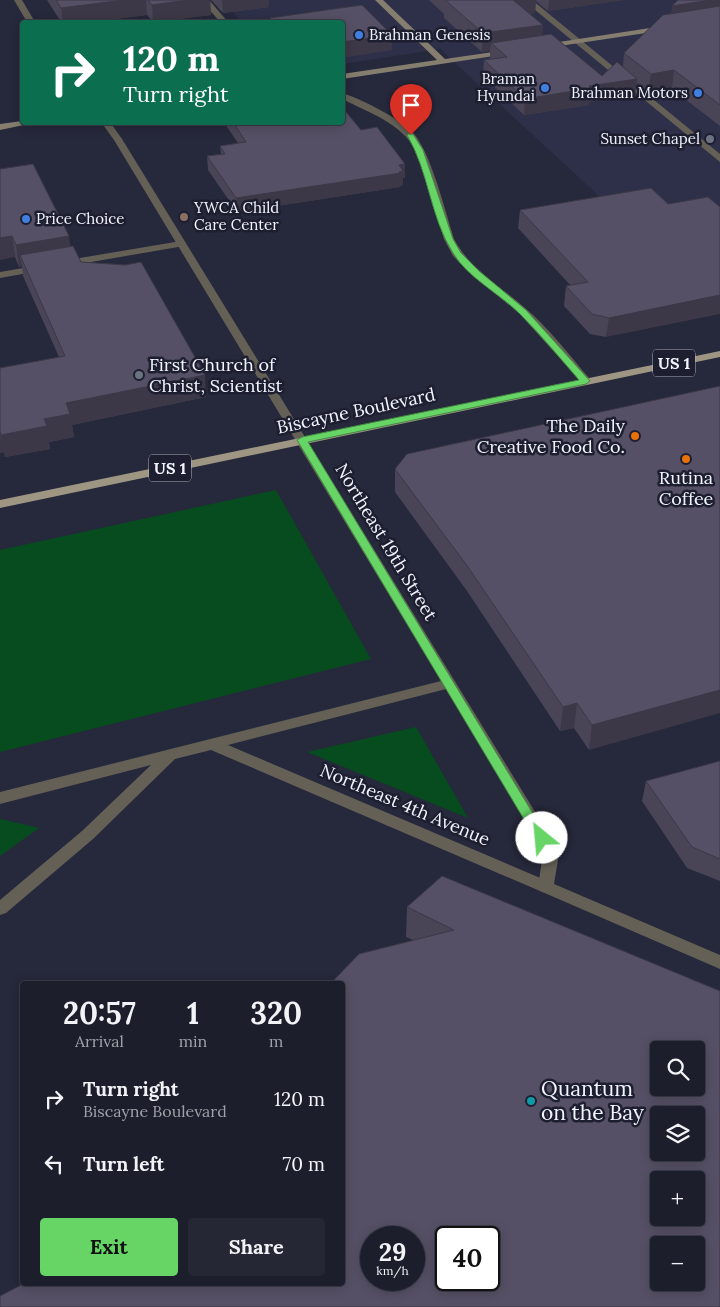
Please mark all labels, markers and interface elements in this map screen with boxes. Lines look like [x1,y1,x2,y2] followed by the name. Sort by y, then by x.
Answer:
[369,25,490,44] place label: Brahman Genesis
[353,29,365,41] marker: Brahman Genesis
[123,36,220,81] text: 120 m
[40,40,105,105] icon: right
[477,69,535,105] place label: Braman Hyundai
[123,80,228,108] text: Turn right
[539,82,551,94] marker: Braman Hyundai
[571,83,688,102] place label: Brahman Motors
[390,84,432,135] pin
[692,87,704,99] marker: Brahman Motors
[397,91,425,119] icon: arrive
[600,129,700,148] place label: Sunset Chapel
[704,133,716,145] marker: Sunset Chapel
[193,198,279,234] place label: YWCA Child Care Center
[36,209,124,228] place label: Price Choice
[178,211,190,223] marker: YWCA Child Care Center
[20,213,32,225] marker: Price Choice
[653,349,695,376] road number: US 1
[149,353,283,397] place label: First Church of Christ, Scientist
[133,369,145,381] marker: First Church of Christ, Scientist
[274,382,438,439] street label: Biscayne Boulevard
[477,414,625,458] place label: The Daily Creative Food Co.
[629,430,641,442] marker: The Daily Creative Food Co.
[680,453,692,465] marker: Rutina Coffee
[149,454,191,482] road number: US 1
[330,459,442,625] street label: Northeast 19th Street
[659,466,714,510] place label: Rutina Coffee
[317,758,494,851] street label: Northeast 4th Avenue
[515,811,567,863] position arrow
[63,994,136,1032] text: 20:57
[187,994,199,1032] text: 1
[250,994,302,1032] text: 320
[75,1031,124,1051] text: Arrival
[179,1031,207,1051] text: min
[269,1031,283,1051] text: m
[650,1041,705,1291] map controls
[650,1041,705,1096] button: search
[541,1075,644,1126] place label: Quantum on the Bay
[83,1077,179,1101] text: Turn right
[40,1085,68,1113] icon: right
[274,1087,325,1111] text: 120 m
[525,1095,537,1107] marker: Quantum on the Bay
[83,1101,227,1121] text: Biscayne Boulevard
[650,1106,705,1161] button: layers
[40,1150,68,1178] icon: left
[83,1152,164,1176] text: Turn left
[282,1152,325,1176] text: 70 m
[650,1171,705,1226] button: +
[40,1218,178,1276] button: Exit
[188,1218,325,1276] button: Share
[435,1226,500,1291] speed limit sign: 40
[379,1236,406,1268] text: 29
[650,1236,705,1291] button: −
[376,1263,409,1278] text: km/h

